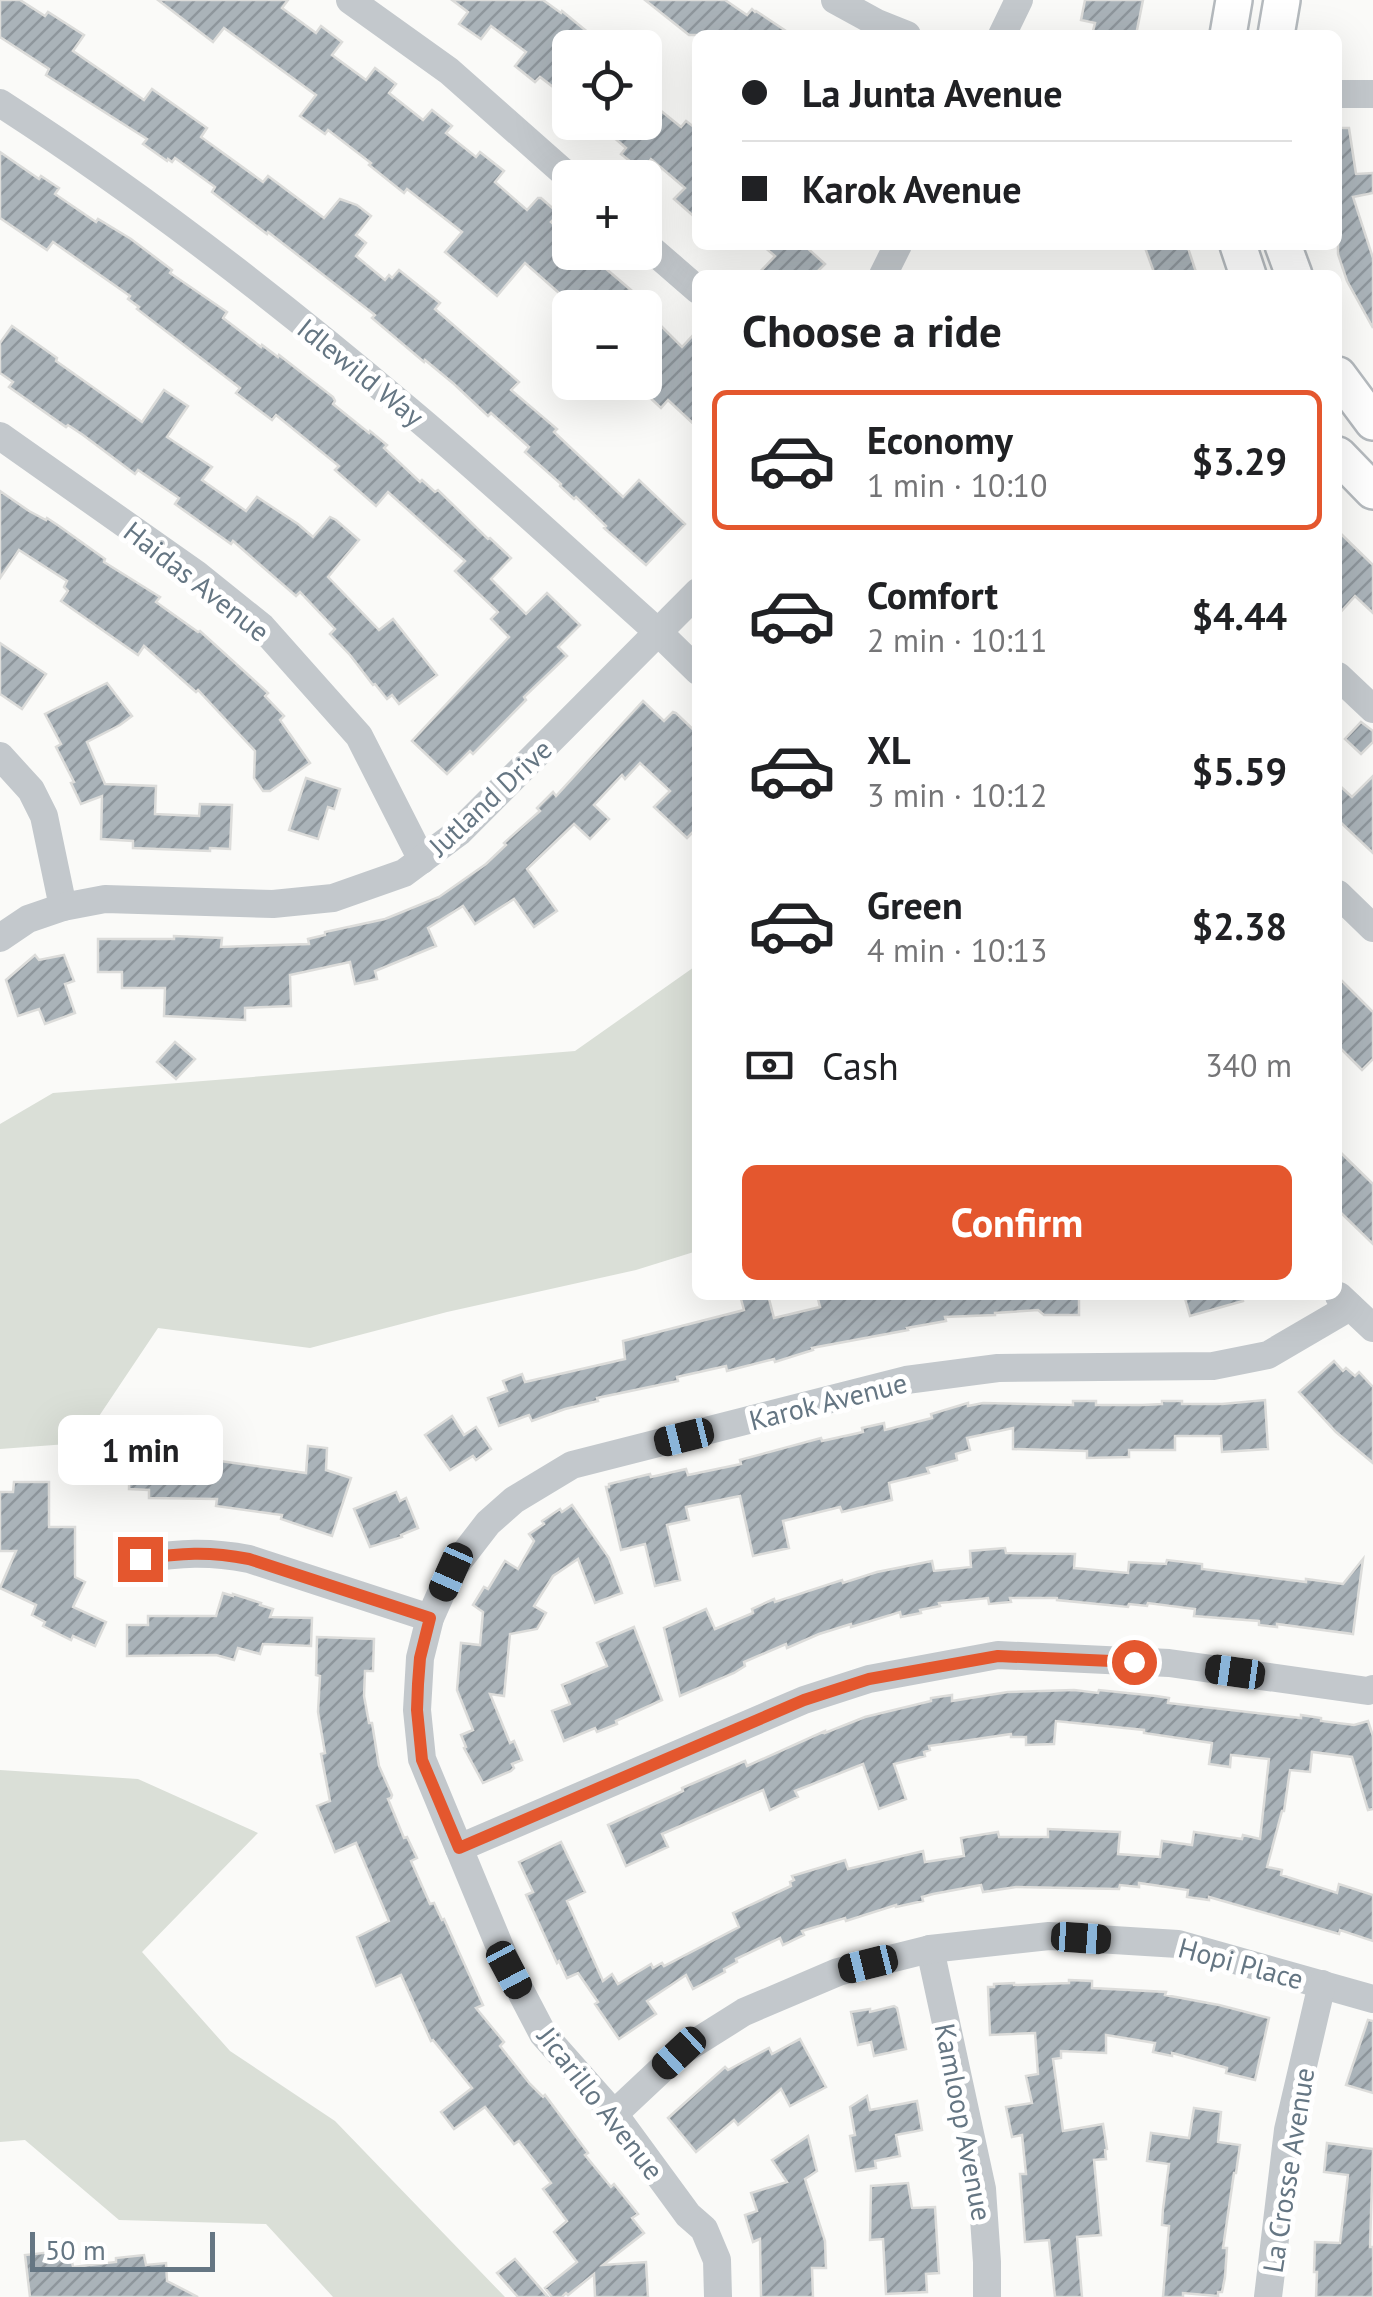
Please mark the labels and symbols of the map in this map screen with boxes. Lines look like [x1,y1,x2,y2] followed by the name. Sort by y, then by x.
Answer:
[290,310,432,434] street label: Idlewild Way
[117,513,277,649] street label: Haidas Avenue
[420,730,559,864] street label: Jutland Drive
[745,1364,911,1438] street label: Karok Avenue
[58,1414,222,1484] callout: 1 min
[651,1415,717,1459] car
[118,1537,163,1582] route end
[425,1538,477,1606] car
[1112,1640,1157,1685] route start
[1203,1653,1267,1691] car
[1050,1921,1112,1955] car
[1174,1929,1308,1997] street label: Hopi Place
[482,1936,536,2004] car
[835,1942,901,1986] car
[529,2018,672,2187] street label: Jicarillo Avenue
[927,2020,1001,2224] street label: Kamloop Avenue
[647,2022,711,2084] car
[1254,2065,1322,2275] street label: La Crosse Avenue
[30,2227,215,2272] scale bar

